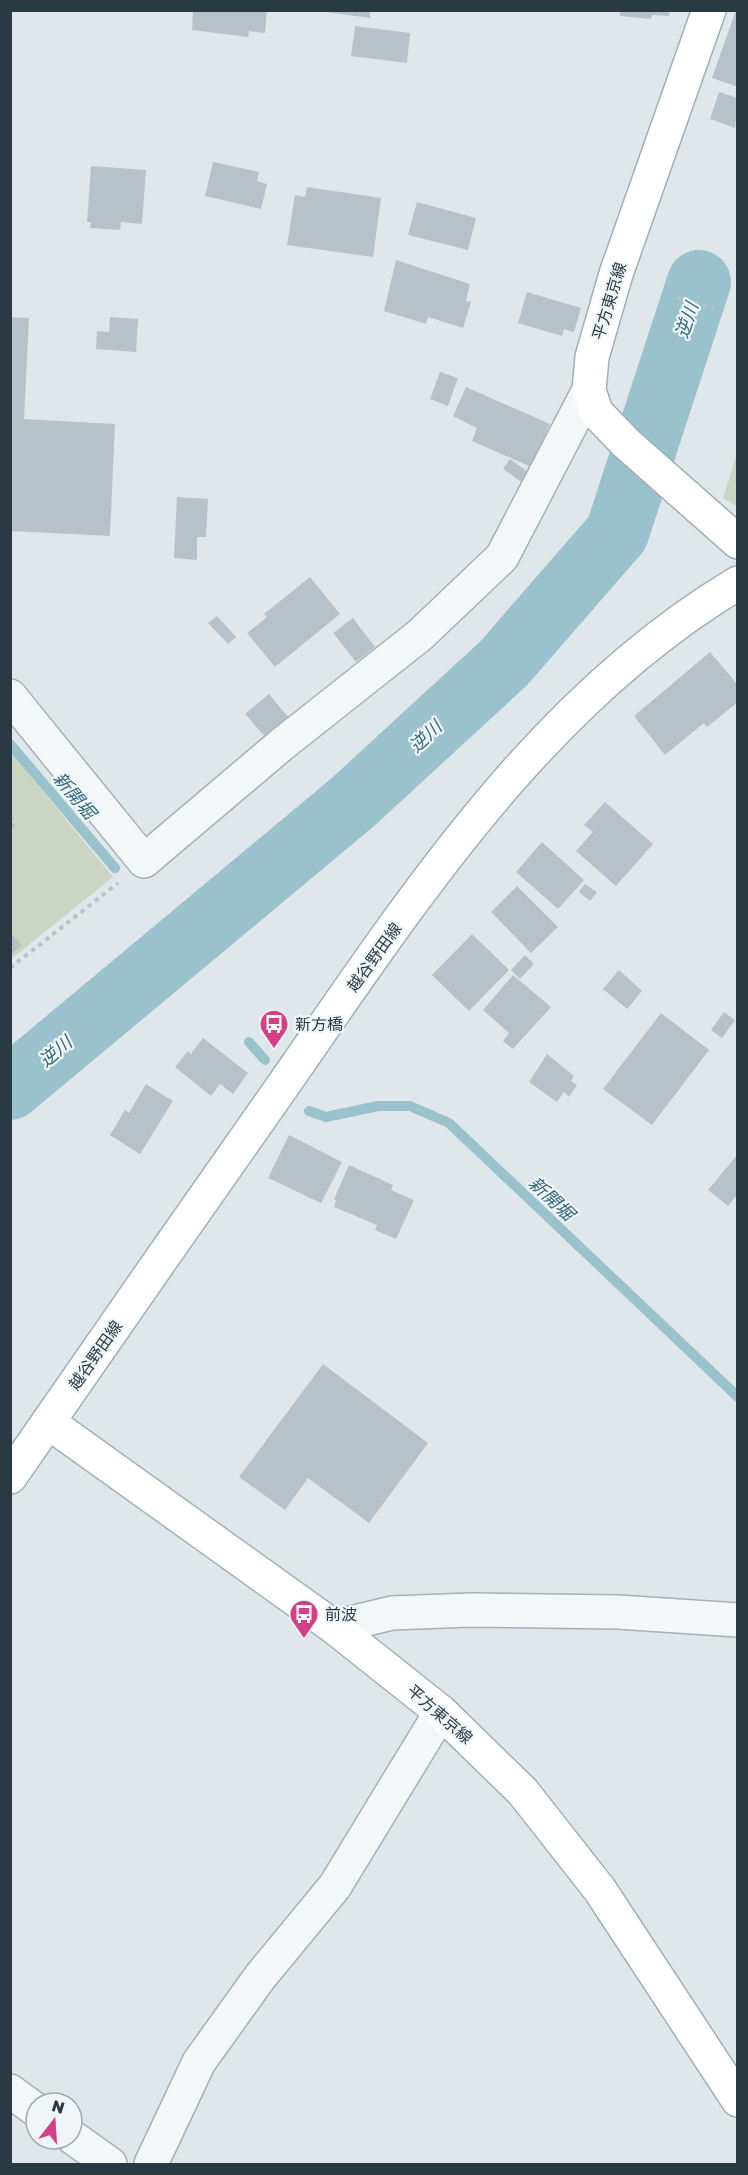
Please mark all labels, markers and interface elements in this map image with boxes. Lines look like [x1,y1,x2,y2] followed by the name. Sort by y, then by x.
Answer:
[588,260,630,342] street label: 平方東京線
[670,298,703,341] water label: 逆川
[404,714,447,756] water label: 逆川
[49,767,103,825] water label: 新開堀
[342,919,406,995] street label: 越谷野田線
[258,1008,290,1050] bus stop icon: 新方橋
[295,1014,343,1034] place label: 新方橋
[34,1030,77,1071] water label: 逆川
[525,1172,581,1227] water label: 新開堀
[64,1316,126,1394] street label: 越谷野田線
[288,1598,320,1640] bus stop icon: 前波
[325,1604,357,1624] place label: 前波
[403,1680,477,1748] street label: 平方東京線
[24,2091,84,2151] north arrow
[50,2095,67,2118] text: N

